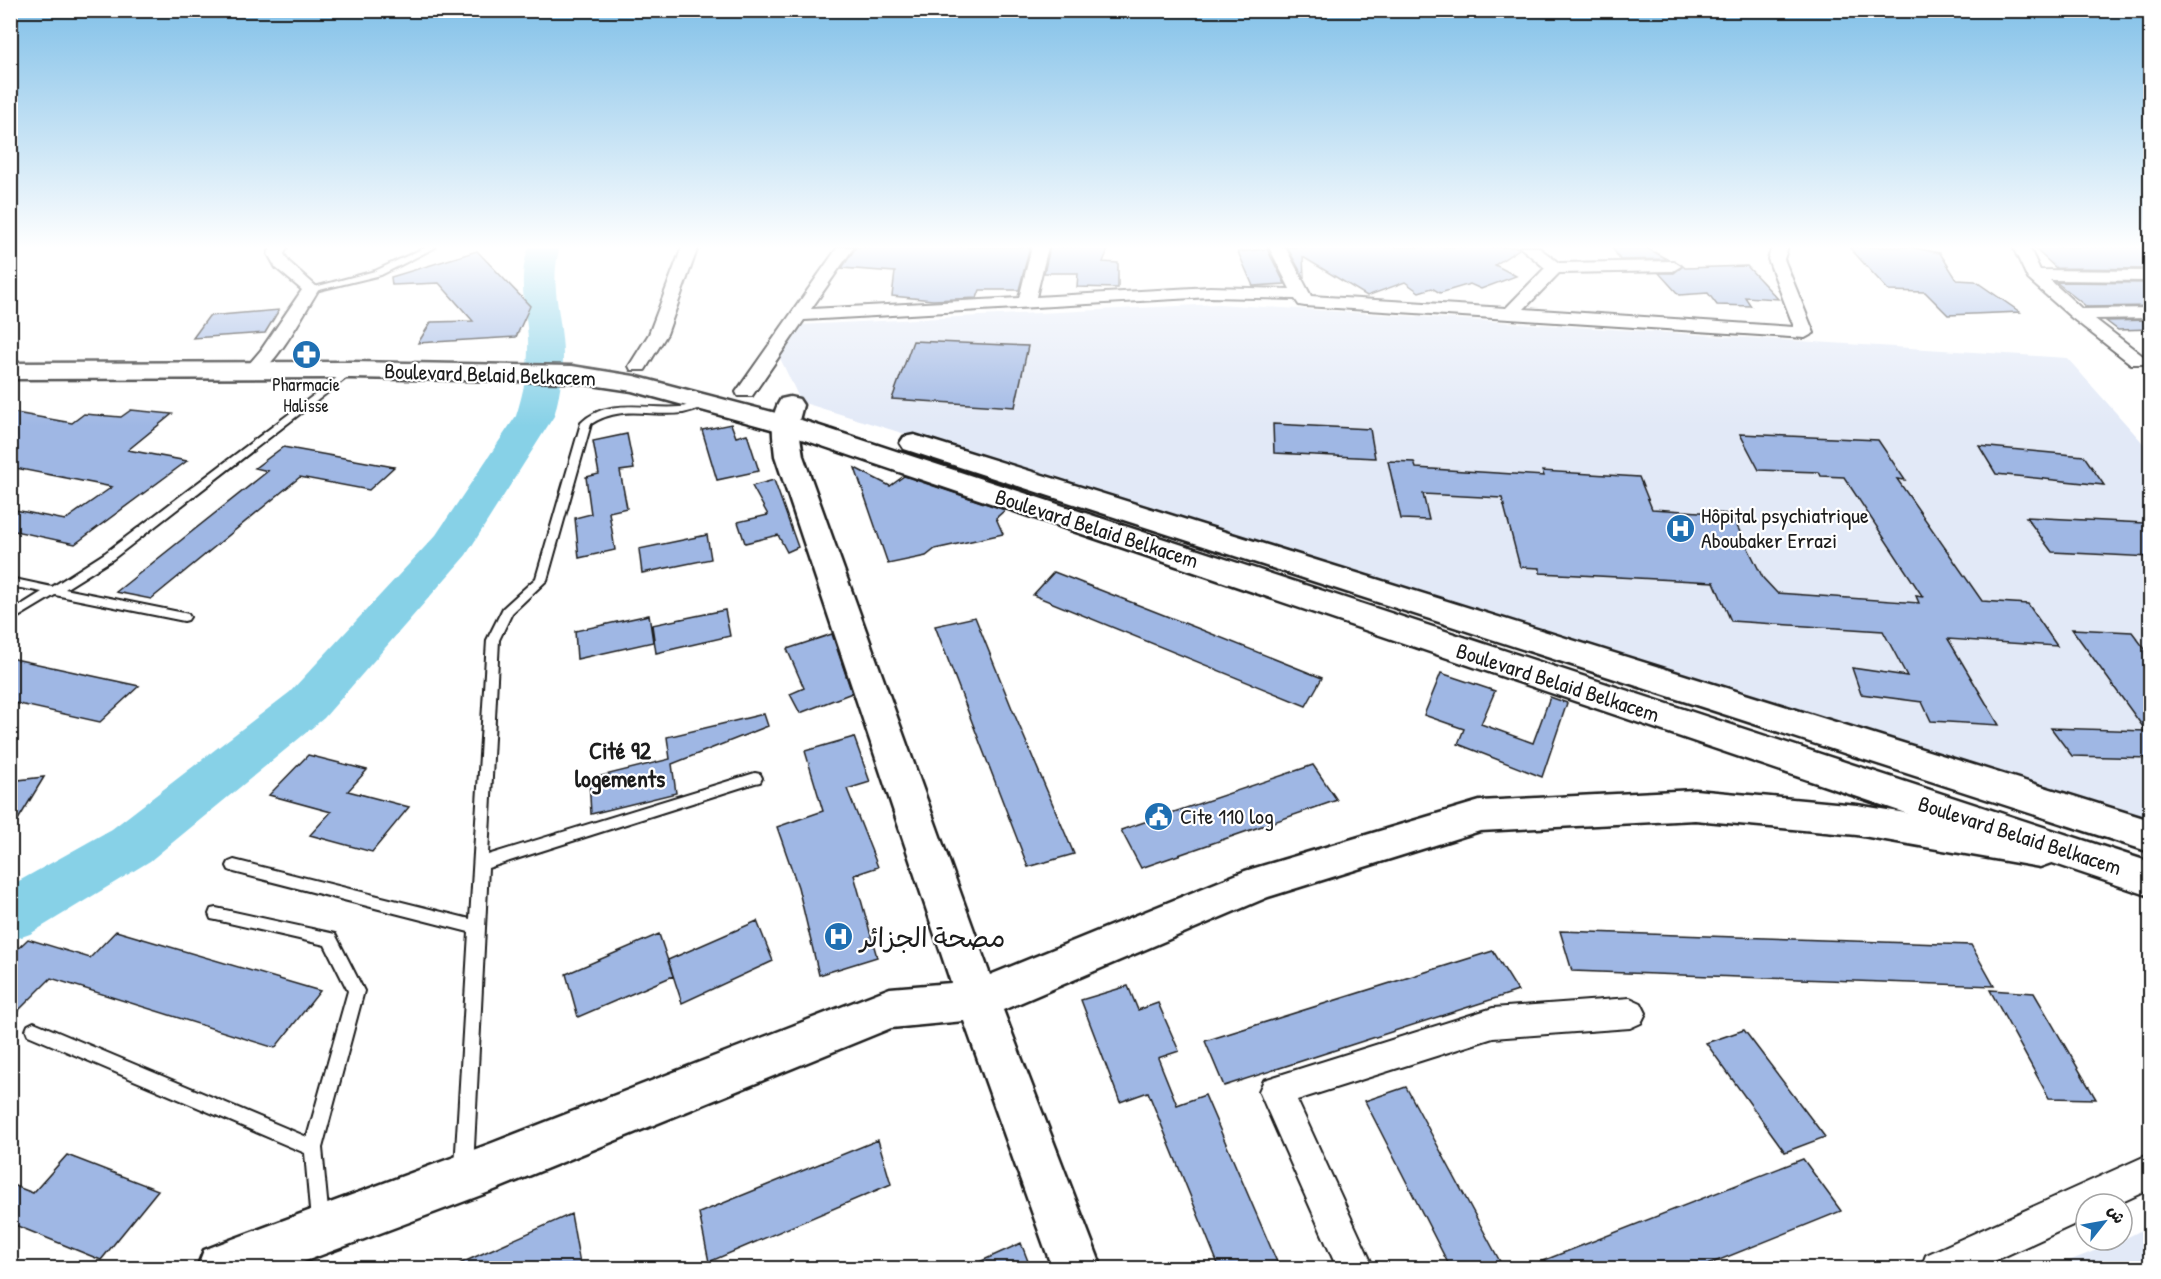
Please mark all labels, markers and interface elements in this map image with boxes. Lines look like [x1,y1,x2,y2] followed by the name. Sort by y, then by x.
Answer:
[290,339,322,371] pharmacy icon: Pharmacie Halisse
[384,355,596,393] street label: Boulevard Belaid Belkacem
[272,372,340,418] place label: Pharmacie Halisse
[992,481,1202,575] street label: Boulevard Belaid Belkacem
[1701,500,1869,555] place label: Hôpital psychiatrique Aboubaker Errazi
[1664,512,1696,544] hospital icon: Hôpital psychiatrique Aboubaker Errazi
[1453,635,1663,729] street label: Boulevard Belaid Belkacem
[575,734,665,795] district label: Cité 92 logements
[1915,788,2125,882] street label: Boulevard Belaid Belkacem
[1143,800,1175,832] public building icon: Cite 110 log
[1180,801,1274,831] place label: Cite 110 log
[858,919,1005,955] place label: مصحة الجزائر
[823,921,855,953] hospital icon: مصحة الجزائر
[2074,1192,2134,1252] north arrow
[2103,1201,2131,1227] text: ش

